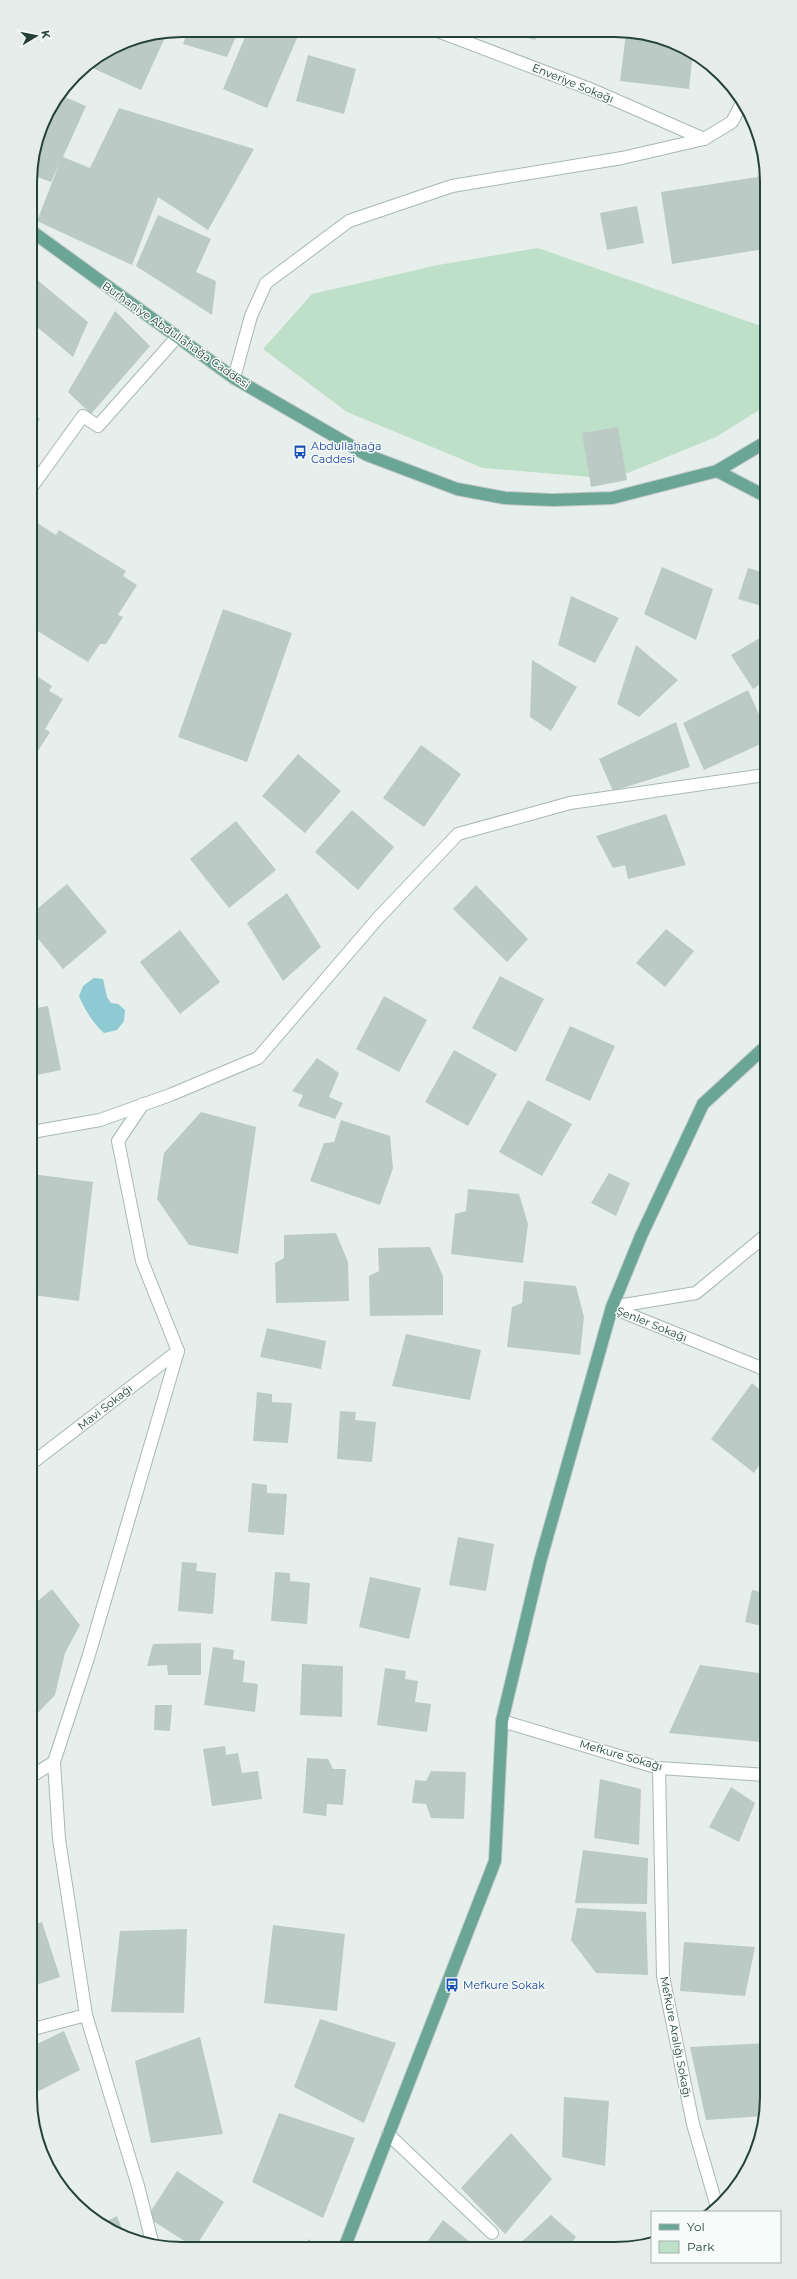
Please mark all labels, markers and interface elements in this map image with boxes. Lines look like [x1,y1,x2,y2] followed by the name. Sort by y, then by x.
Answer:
[16,16,56,56] north arrow
[38,29,54,40] text: K
[530,60,616,106] street label: Enveriye Sokağı
[99,278,253,392] street label: Burhaniye Abdullahağa Caddesi
[311,439,382,466] place label: Abdullahağa Caddesi
[292,444,308,460] bus stop icon: Abdullahağa Caddesi
[615,1303,689,1345] street label: Şenler Sokağı
[75,1381,135,1433] street label: Mavi Sokağı
[578,1736,664,1774] street label: Mefkure Sokağı
[657,1975,695,2099] street label: Mefküre Aralığı Sokağı
[444,1977,460,1993] bus stop icon: Mefkure Sokak
[463,1978,545,1992] place label: Mefkure Sokak
[651,2211,781,2263] legend
[687,2219,705,2234] text: Yol
[687,2239,715,2254] text: Park

